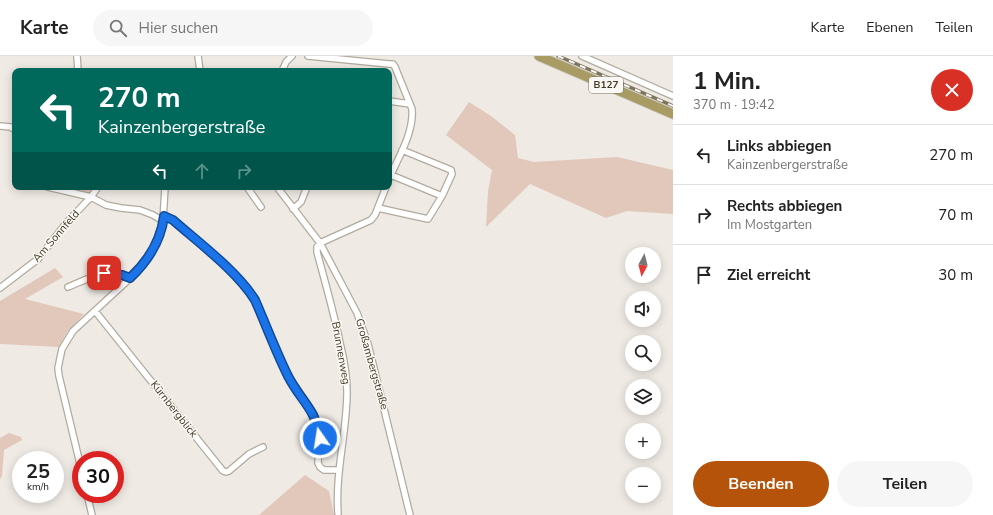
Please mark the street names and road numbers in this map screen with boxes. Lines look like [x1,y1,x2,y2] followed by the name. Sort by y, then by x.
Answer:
[589,77,623,93] road number: B127
[29,207,83,265] street label: Am Sonnfeld
[352,317,392,411] street label: Großambergstraße
[328,320,354,386] street label: Brunnenweg
[147,377,201,441] street label: Kürnbergblick

